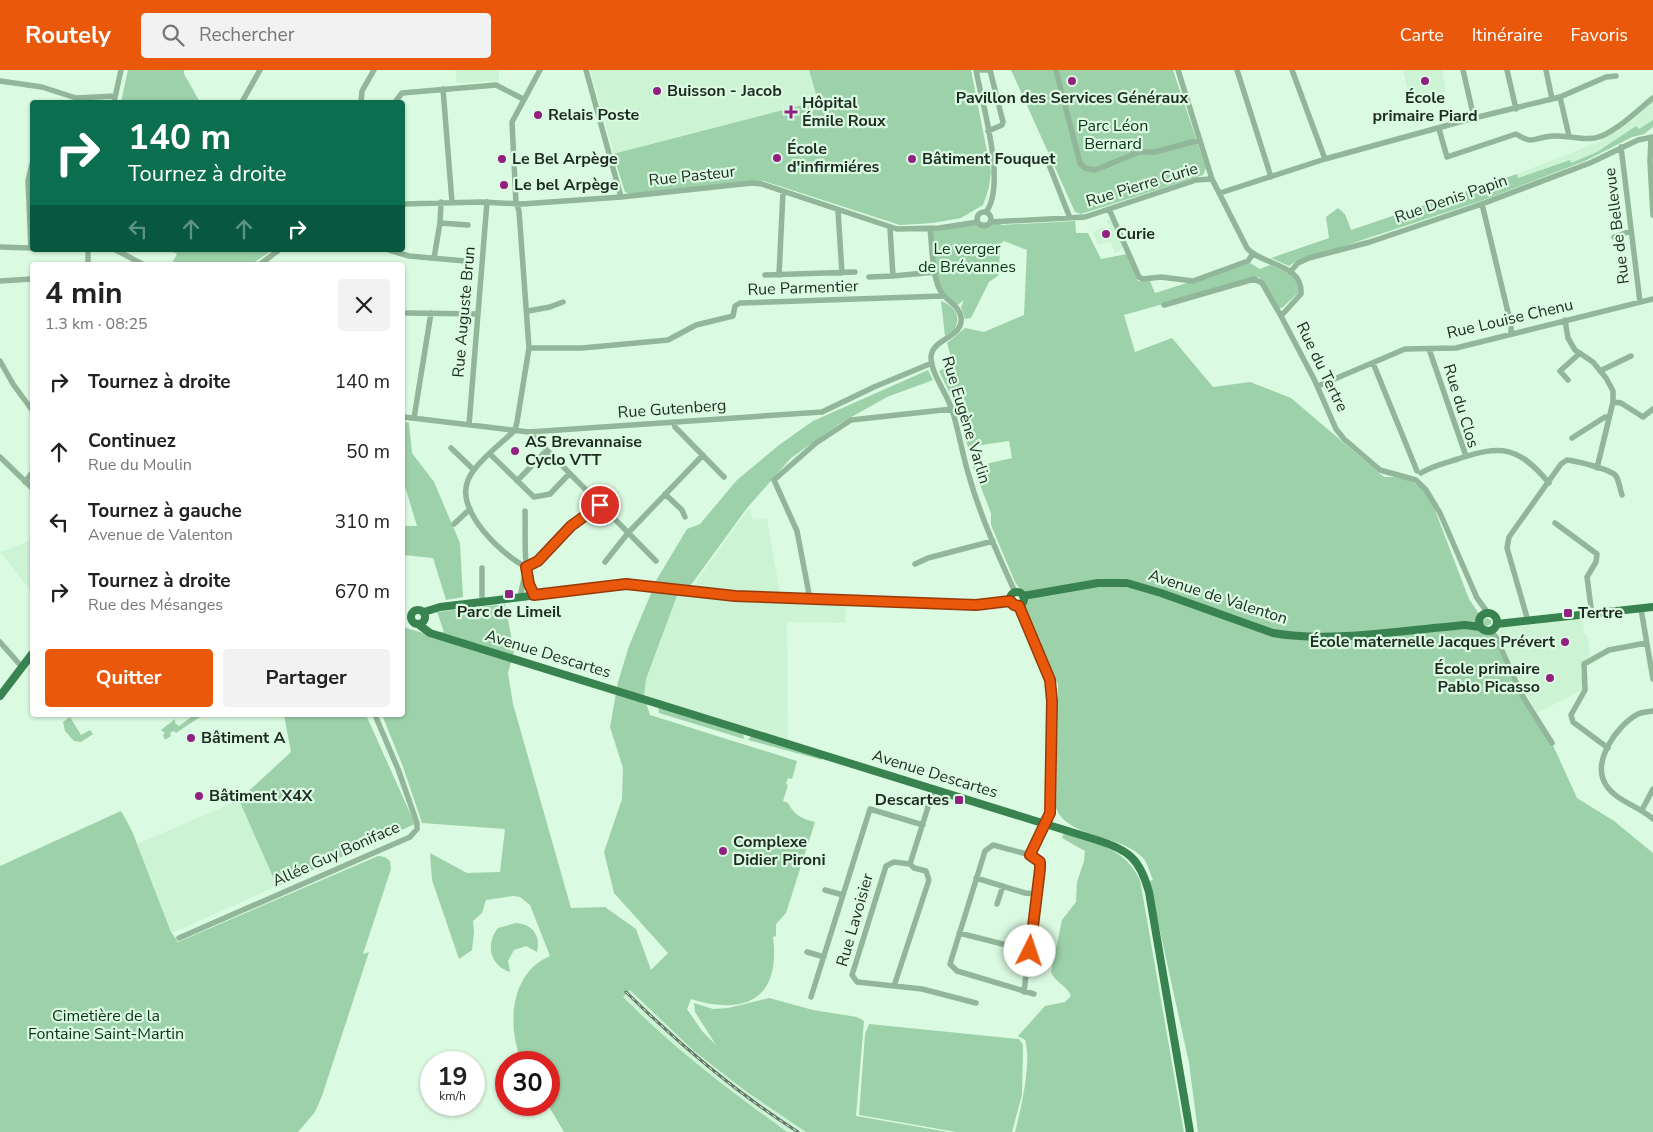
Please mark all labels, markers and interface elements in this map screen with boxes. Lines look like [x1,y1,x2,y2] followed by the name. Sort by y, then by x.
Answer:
[141,13,491,58] search box
[25,19,111,51] text: Routely
[159,21,187,49] icon: search
[199,22,294,48] text: Rechercher
[1400,23,1444,47] text: Carte
[1472,23,1543,47] text: Itinéraire
[1571,23,1628,47] text: Favoris
[1066,75,1078,87] marker: Pavillon des Services Généraux
[1419,75,1431,87] marker: École primaire Piard
[667,80,782,102] place label: Buisson - Jacob
[651,85,663,97] marker: Buisson - Jacob
[956,87,1188,109] place label: Pavillon des Services Généraux
[1373,87,1477,127] place label: École primaire Piard
[802,92,886,132] place label: Hôpital Émile Roux
[548,104,640,126] place label: Relais Poste
[784,105,798,119] marker: Hôpital Émile Roux
[532,109,544,121] marker: Relais Poste
[128,114,231,161] text: 140 m
[1078,115,1148,155] park label: Parc Léon Bernard
[45,120,110,185] icon: right
[787,138,880,178] place label: École d'infirmiéres
[512,148,618,170] place label: Le Bel Arpège
[922,148,1056,170] place label: Bâtiment Fouquet
[771,152,783,164] marker: École d'infirmiéres
[496,153,508,165] marker: Le Bel Arpège
[906,153,918,165] marker: Bâtiment Fouquet
[1083,158,1201,212] street label: Rue Pierre Curie
[128,159,287,189] text: Tournez à droite
[648,160,737,191] street label: Rue Pasteur
[1599,167,1635,285] street label: Rue de Bellevue
[1392,169,1510,229] street label: Rue Denis Papin
[514,174,619,196] place label: Le bel Arpège
[498,179,510,191] marker: Le bel Arpège
[124,215,152,243] icon: left
[177,215,205,243] icon: ahead
[230,215,258,243] icon: ahead
[283,215,311,243] icon: right
[1116,223,1155,245] place label: Curie
[1100,228,1112,240] marker: Curie
[918,238,1016,278] park label: Le verger de Brévannes
[447,245,481,379] street label: Rue Auguste Brun
[45,273,123,314] text: 4 min
[747,275,859,301] street label: Rue Parmentier
[338,279,390,331] button: close
[1445,294,1575,344] street label: Rue Louise Chenu
[45,313,148,335] text: 1.3 km · 08:25
[1291,318,1353,416] street label: Rue du Tertre
[936,354,996,486] street label: Rue Eugène Varlin
[1438,361,1484,451] street label: Rue du Clos
[45,368,73,396] icon: right
[88,369,231,395] text: Tournez à droite
[335,369,390,395] text: 140 m
[617,394,727,424] street label: Rue Gutenberg
[88,428,176,454] text: Continuez
[525,431,642,471] place label: AS Brevannaise Cyclo VTT
[45,438,73,466] icon: ahead
[346,439,390,465] text: 50 m
[509,445,521,457] marker: AS Brevannaise Cyclo VTT
[88,454,192,476] text: Rue du Moulin
[579,484,621,526] pin
[586,491,614,519] icon: arrive
[88,498,242,524] text: Tournez à gauche
[45,508,73,536] icon: left
[335,509,390,535] text: 310 m
[88,524,233,546] text: Avenue de Valenton
[1146,564,1290,630] street label: Avenue de Valenton
[88,568,231,594] text: Tournez à droite
[45,578,73,606] icon: right
[335,579,390,605] text: 670 m
[503,588,515,600] marker: Parc de Limeil
[88,594,223,616] text: Rue des Mésanges
[457,601,561,623] place label: Parc de Limeil
[1578,602,1623,624] place label: Tertre
[1562,607,1574,619] marker: Tertre
[482,624,614,684] street label: Avenue Descartes
[1310,631,1556,653] place label: École maternelle Jacques Prévert
[1559,636,1571,648] marker: École maternelle Jacques Prévert
[45,649,213,707] button: Quitter
[223,649,390,707] button: Partager
[1434,658,1540,698] place label: École primaire Pablo Picasso
[1544,672,1556,684] marker: École primaire Pablo Picasso
[201,727,286,749] place label: Bâtiment A
[185,732,197,744] marker: Bâtiment A
[870,746,1000,802] street label: Avenue Descartes
[209,785,313,807] place label: Bâtiment X4X
[193,790,205,802] marker: Bâtiment X4X
[875,790,949,810] place label: Descartes
[953,794,965,806] marker: Descartes
[269,816,403,892] street label: Allée Guy Boniface
[733,831,826,871] place label: Complexe Didier Pironi
[717,845,729,857] marker: Complexe Didier Pironi
[831,871,879,969] street label: Rue Lavoisier
[1003,924,1055,976] position arrow
[28,1005,184,1045] park label: Cimetière de la Fontaine Saint-Martin
[495,1051,560,1116] speed limit sign: 30
[437,1060,468,1094] text: 19
[439,1088,466,1104] text: km/h

